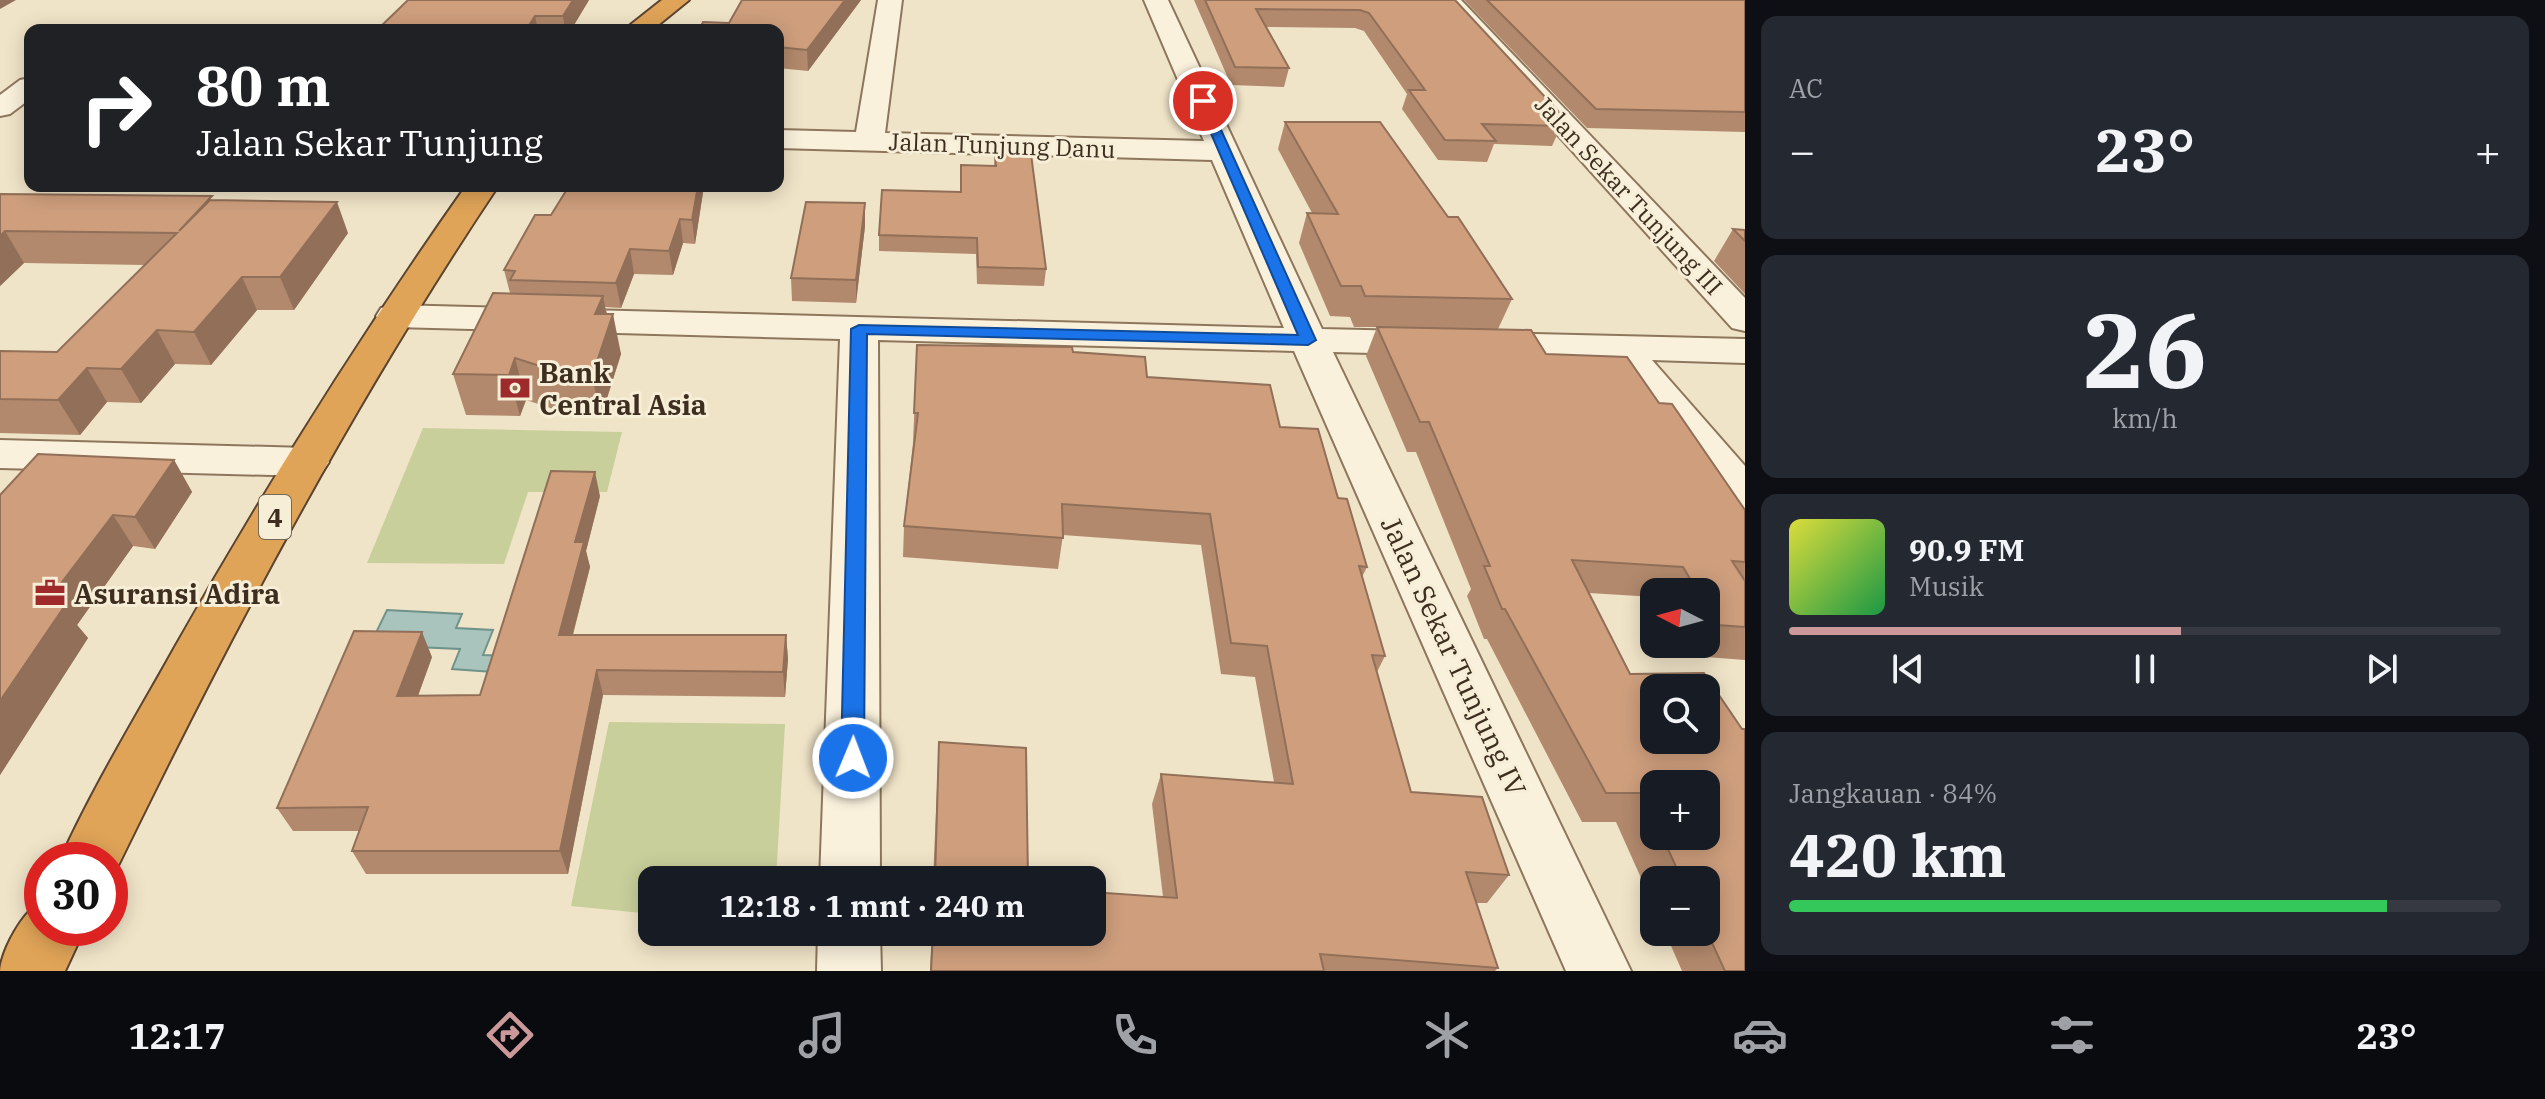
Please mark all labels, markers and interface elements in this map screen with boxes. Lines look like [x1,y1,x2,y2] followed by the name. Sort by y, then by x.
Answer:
[196,49,331,121] text: 80 m
[64,56,168,160] icon: right
[1169,67,1237,135] pin
[1789,71,1823,105] text: AC
[1181,79,1225,123] icon: arrive
[1528,88,1730,302] street label: Jalan Sekar Tunjung III
[2095,110,2195,189] text: 23°
[196,119,543,166] text: Jalan Sekar Tunjung
[1789,122,1815,179] text: −
[2475,122,2501,179] text: +
[888,125,1116,165] street label: Jalan Tunjung Danu
[2083,281,2207,417] text: 26
[539,354,707,423] place label: Bank Central Asia
[498,371,532,405] bank icon: Bank Central Asia
[2112,401,2178,435] text: km/h
[259,495,291,539] road number: 4
[1373,510,1535,802] street label: Jalan Sekar Tunjung IV
[1909,530,2024,569] text: 90.9 FM
[1909,569,1984,603] text: Musik
[74,575,280,612] place label: Asuransi Adira
[33,576,67,610] office icon: Asuransi Adira
[1640,578,1720,658] north arrow
[1640,578,1720,946] map controls
[1886,647,1930,691] icon: previous
[2123,647,2167,691] icon: pause
[2360,647,2404,691] icon: next
[1640,674,1720,754] button: search
[811,716,895,800] position arrow
[1640,770,1720,850] button: +
[1789,776,1997,810] text: Jangkauan · 84%
[1789,815,2007,894] text: 420 km
[24,842,128,946] speed limit sign: 30
[1640,866,1720,946] button: −
[719,886,1025,925] text: 12:18 · 1 mnt · 240 m
[482,1007,538,1063] icon: directions
[794,1007,850,1063] icon: music
[1107,1007,1163,1063] icon: phone
[1419,1007,1475,1063] icon: climate
[1732,1007,1788,1063] icon: car
[2044,1007,2100,1063] icon: filters
[128,1012,226,1059] text: 12:17
[2357,1012,2417,1059] text: 23°

